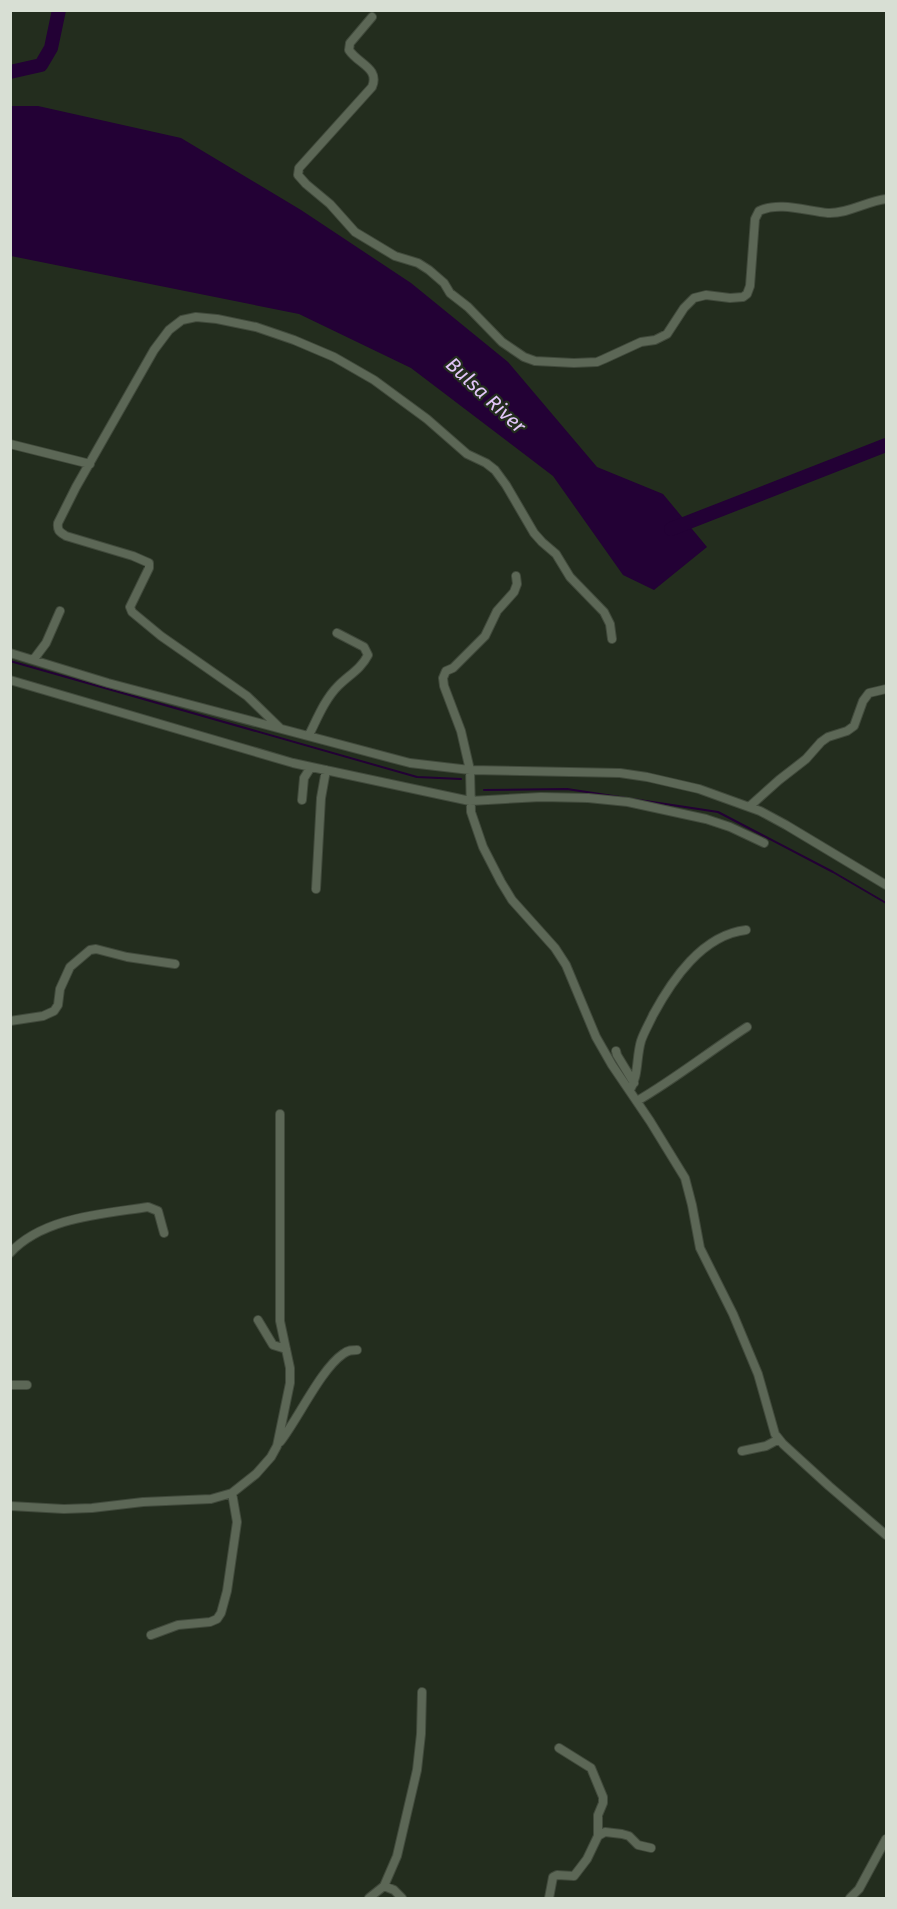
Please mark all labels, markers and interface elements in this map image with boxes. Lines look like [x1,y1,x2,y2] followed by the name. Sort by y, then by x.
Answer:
[441,352,532,439] water label: Bulsa River

